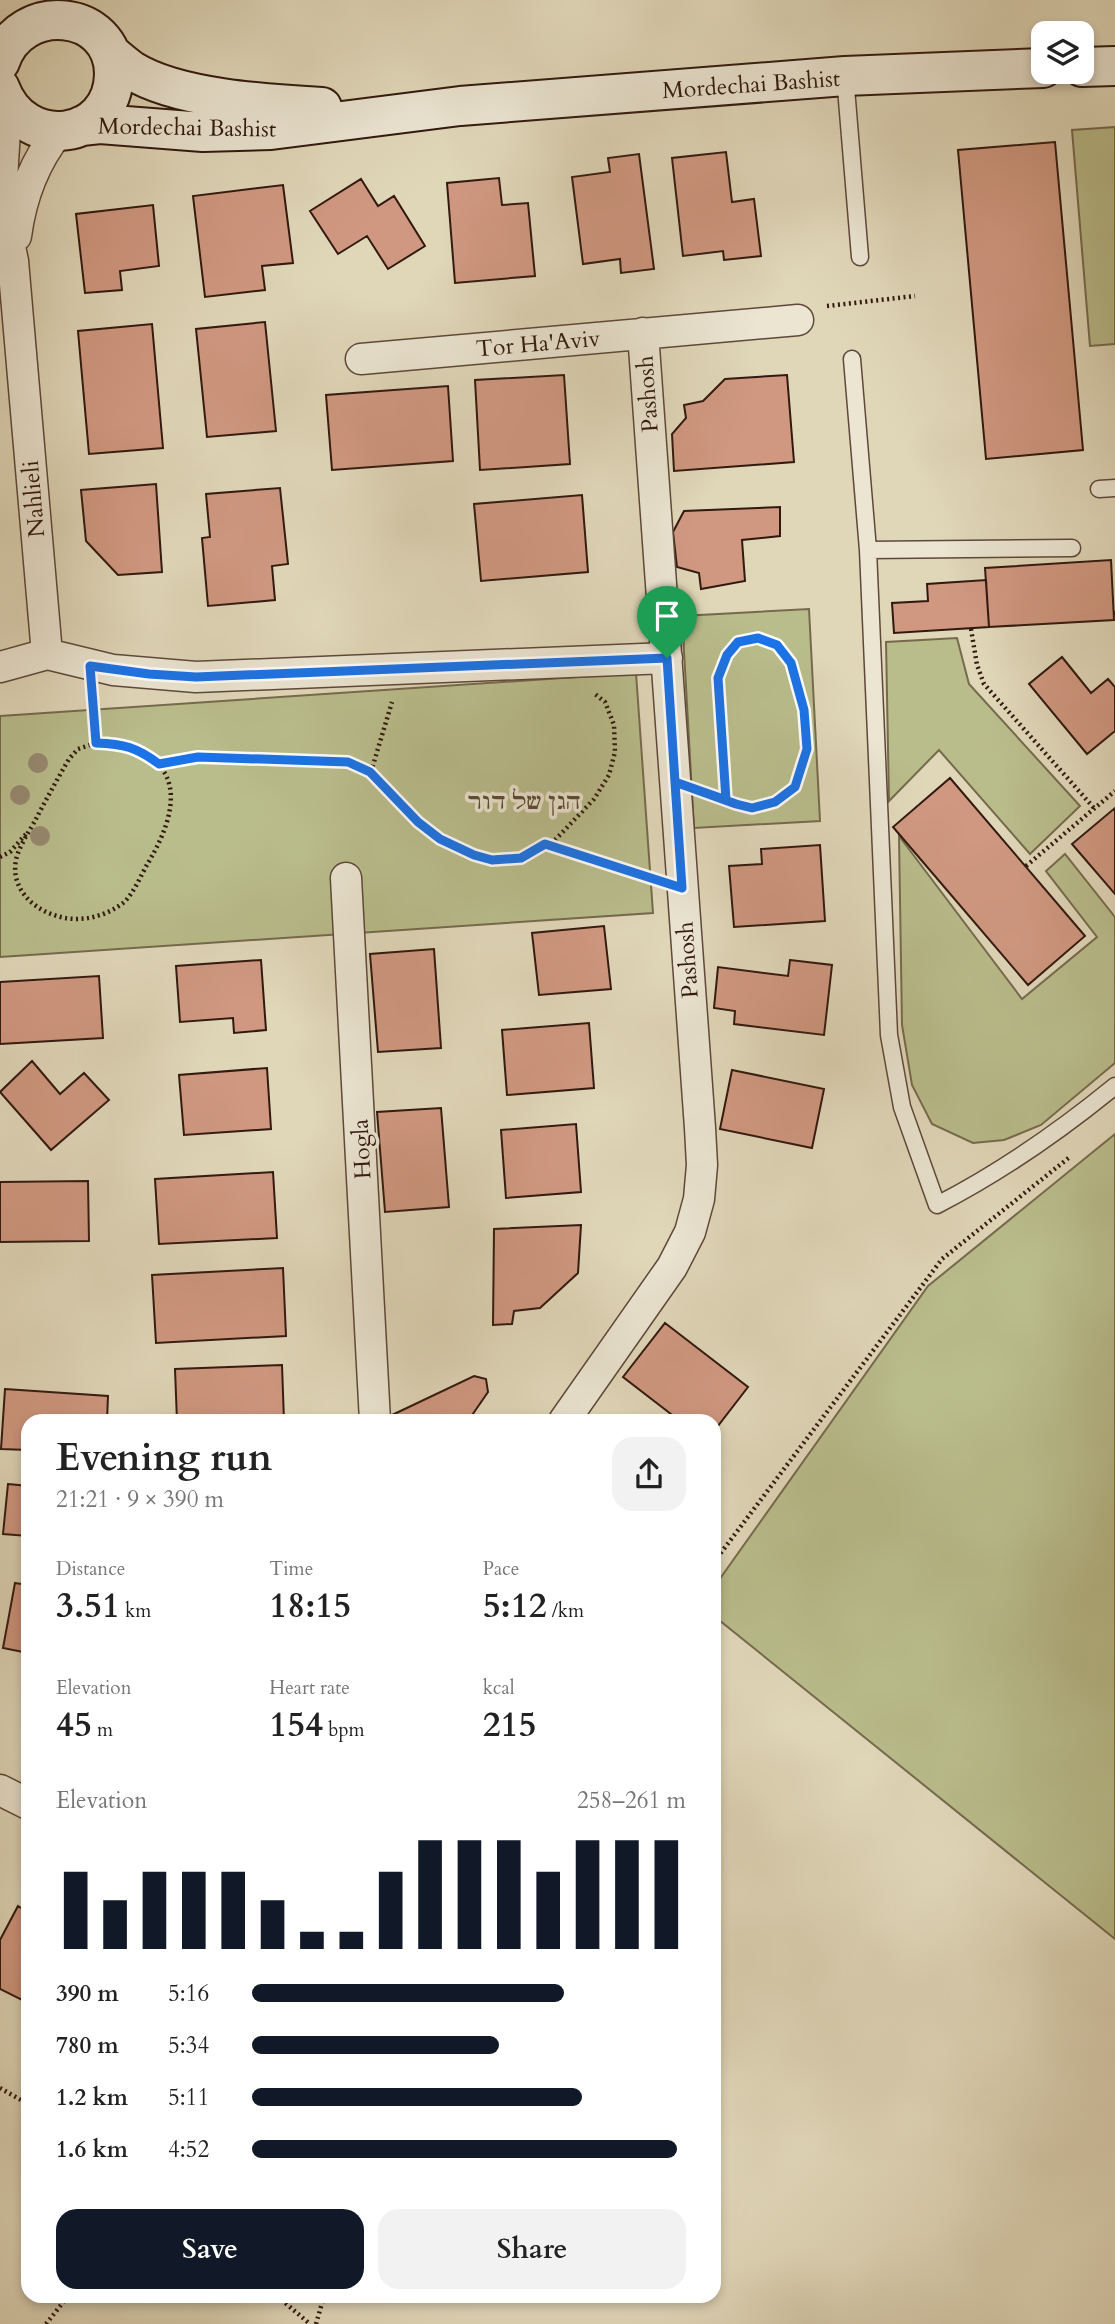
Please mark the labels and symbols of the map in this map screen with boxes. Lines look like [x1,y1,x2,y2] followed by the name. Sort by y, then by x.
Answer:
[661,63,841,106] street label: Mordechai Bashist
[98,110,276,145] street label: Mordechai Bashist
[475,323,602,364] street label: Tor Ha'Aviv
[629,354,666,433] street label: Pashosh
[15,459,52,539] street label: Nahlieli
[637,586,697,658] pin
[467,786,581,817] park label: הגן של דור
[669,920,706,999] street label: Pashosh
[344,1118,379,1180] street label: Hogla

